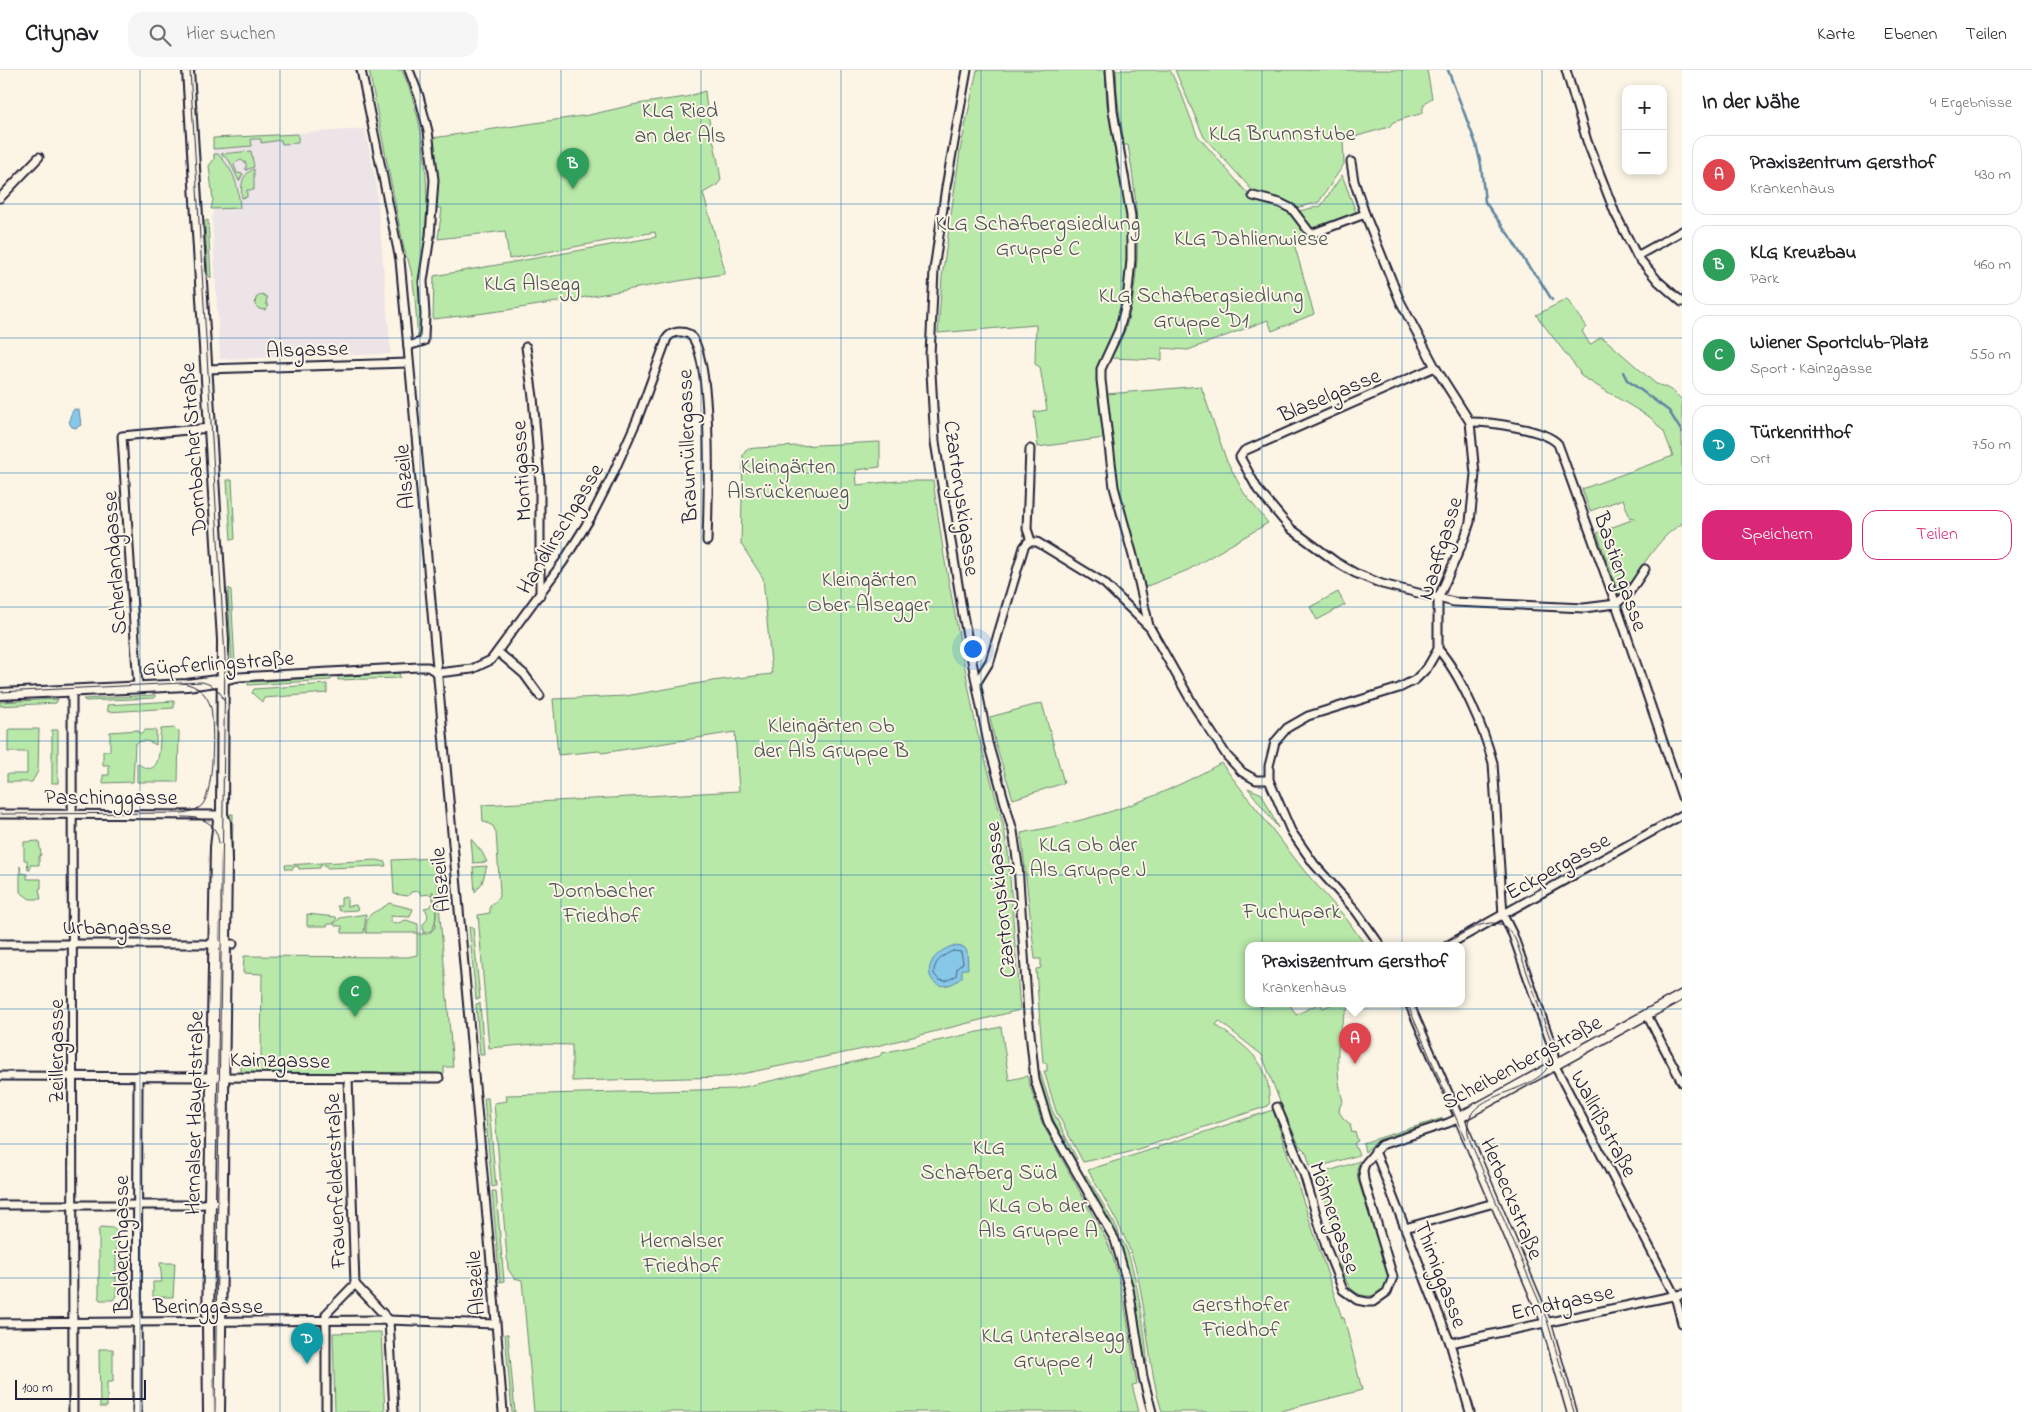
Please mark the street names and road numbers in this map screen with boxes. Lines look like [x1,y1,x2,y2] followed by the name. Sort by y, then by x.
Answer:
[265,334,349,369] street label: Alsgasse
[173,361,217,537] street label: Dornbacher Straße
[1273,361,1387,434] street label: Blaselgasse
[670,368,709,524] street label: Braumüllergasse
[504,419,543,522] street label: Montigasse
[932,419,987,579] street label: Czartoryskigasse
[387,443,425,511] street label: Alszeile
[510,458,614,602] street label: Handlirschgasse
[95,490,138,636] street label: Scherlandgasse
[1411,493,1474,605] street label: Naaffgasse
[1583,507,1655,636] street label: Bastiengasse
[141,644,295,687] street label: Güpferlingstraße
[44,783,178,816] street label: Paschinggasse
[978,820,1027,979] street label: Czartoryskigasse
[1500,826,1617,910] street label: Eckpergasse
[423,846,461,914] street label: Alszeile
[62,913,172,946] street label: Urbangasse
[42,999,75,1103] street label: Zeillergasse
[1437,1008,1609,1120] street label: Scheibenbergstraße
[178,1010,214,1216] street label: Hernalser Hauptstraße
[229,1045,331,1080] street label: Kainzgasse
[1561,1065,1644,1184] street label: Wallrißstraße
[318,1092,356,1270] street label: Frauenfelderstraße
[1470,1134,1550,1265] street label: Herbeckstraße
[1298,1158,1367,1279] street label: Möhnergasse
[107,1175,140,1314] street label: Balderichgasse
[1403,1217,1474,1334] street label: Thimiggasse
[459,1249,495,1316] street label: Alszeile
[1508,1277,1618,1331] street label: Erndtgasse
[152,1292,263,1325] street label: Beringgasse

